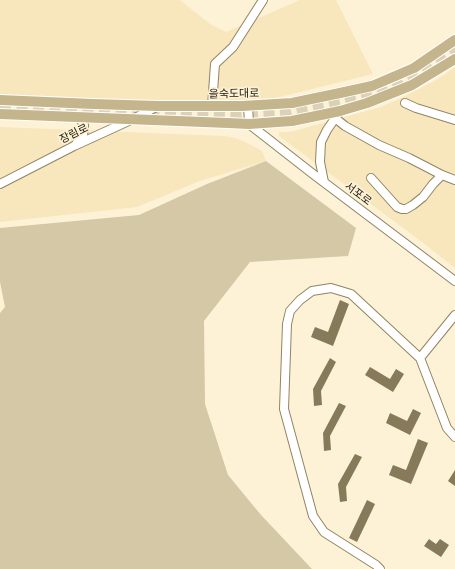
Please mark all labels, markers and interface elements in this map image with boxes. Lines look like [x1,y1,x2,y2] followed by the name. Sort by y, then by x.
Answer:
[209,87,259,101] street label: 을숙도대로
[57,121,91,147] street label: 장림로
[342,180,374,208] street label: 서포로

